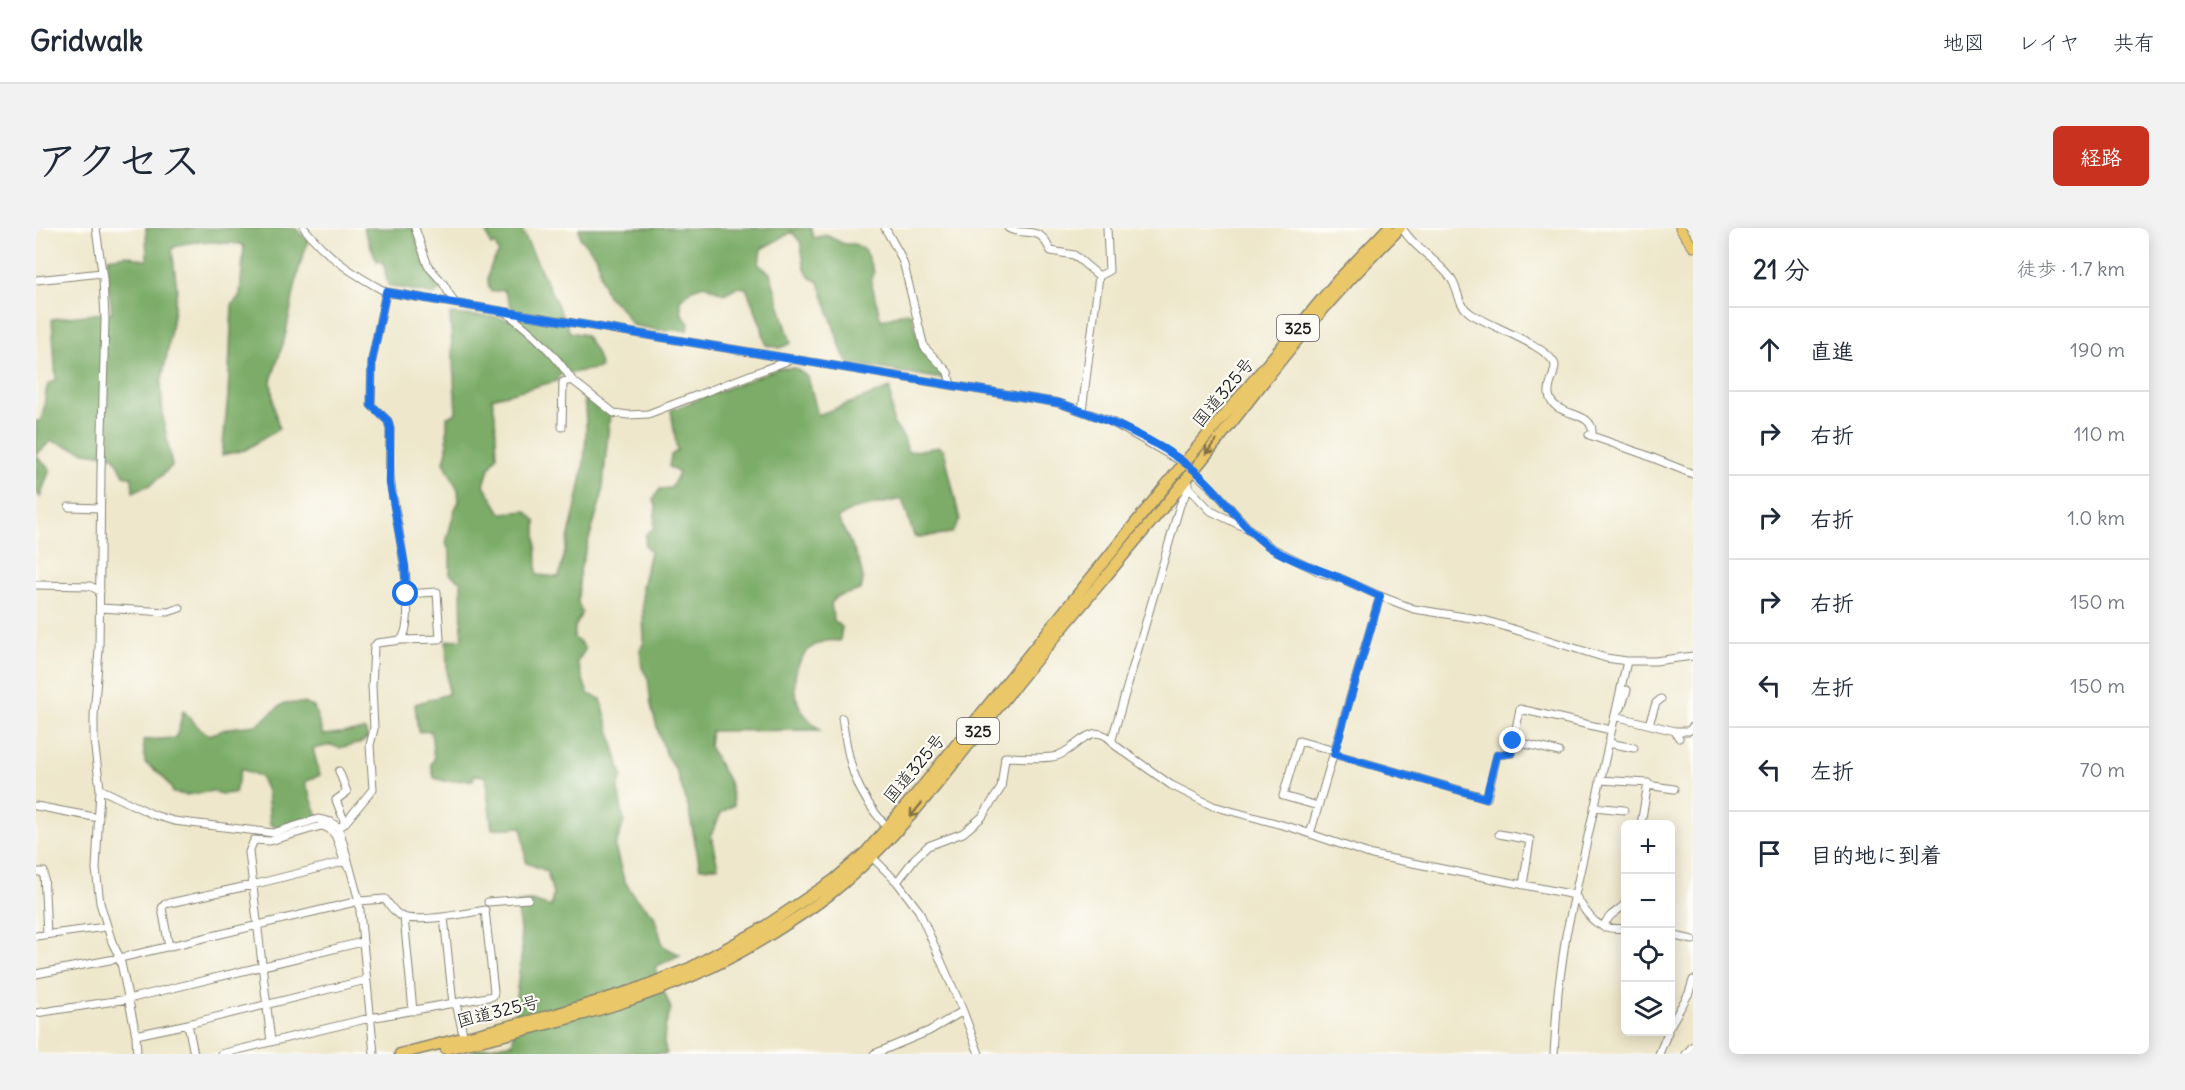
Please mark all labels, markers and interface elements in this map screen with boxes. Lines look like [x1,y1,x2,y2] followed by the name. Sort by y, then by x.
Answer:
[30,23,143,59] text: Gridwalk
[1943,29,1985,56] text: 地図
[2018,29,2080,56] text: レイヤ
[2113,29,2155,56] text: 共有
[2053,126,2149,186] button: 経路
[36,134,201,186] text: アクセス
[1753,253,1810,286] text: 21 分
[2017,256,2125,281] text: 徒歩 · 1.7 km
[1277,315,1319,341] road number: 325
[1753,333,1786,366] icon: ahead
[1810,337,1854,365] text: 直進
[2070,337,2125,362] text: 190 m
[1187,352,1259,432] street label: 国道325号
[1753,417,1786,450] icon: right
[1810,421,1854,449] text: 右折
[2074,421,2125,446] text: 110 m
[1205,439,1218,455] one-way arrow
[1753,501,1786,534] icon: right
[1810,505,1854,533] text: 右折
[2067,505,2125,530] text: 1.0 km
[392,580,418,606] route start
[1753,585,1786,618] icon: right
[1810,589,1854,617] text: 右折
[2070,589,2125,614] text: 150 m
[1753,669,1786,702] icon: left
[1810,673,1854,701] text: 左折
[2070,673,2125,698] text: 150 m
[957,718,999,744] road number: 325
[1499,727,1525,753] route end
[878,728,950,808] street label: 国道325号
[1753,753,1786,786] icon: left
[1810,757,1854,785] text: 左折
[2080,757,2125,782] text: 70 m
[909,802,922,818] one-way arrow
[1621,820,1675,1036] map controls
[1621,820,1675,874] button: +
[1753,837,1786,870] icon: arrive
[1810,841,1942,869] text: 目的地に到着
[1621,874,1675,928] button: −
[1621,928,1675,982] button: locate
[1621,982,1675,1036] button: layers
[454,990,542,1032] street label: 国道325号

